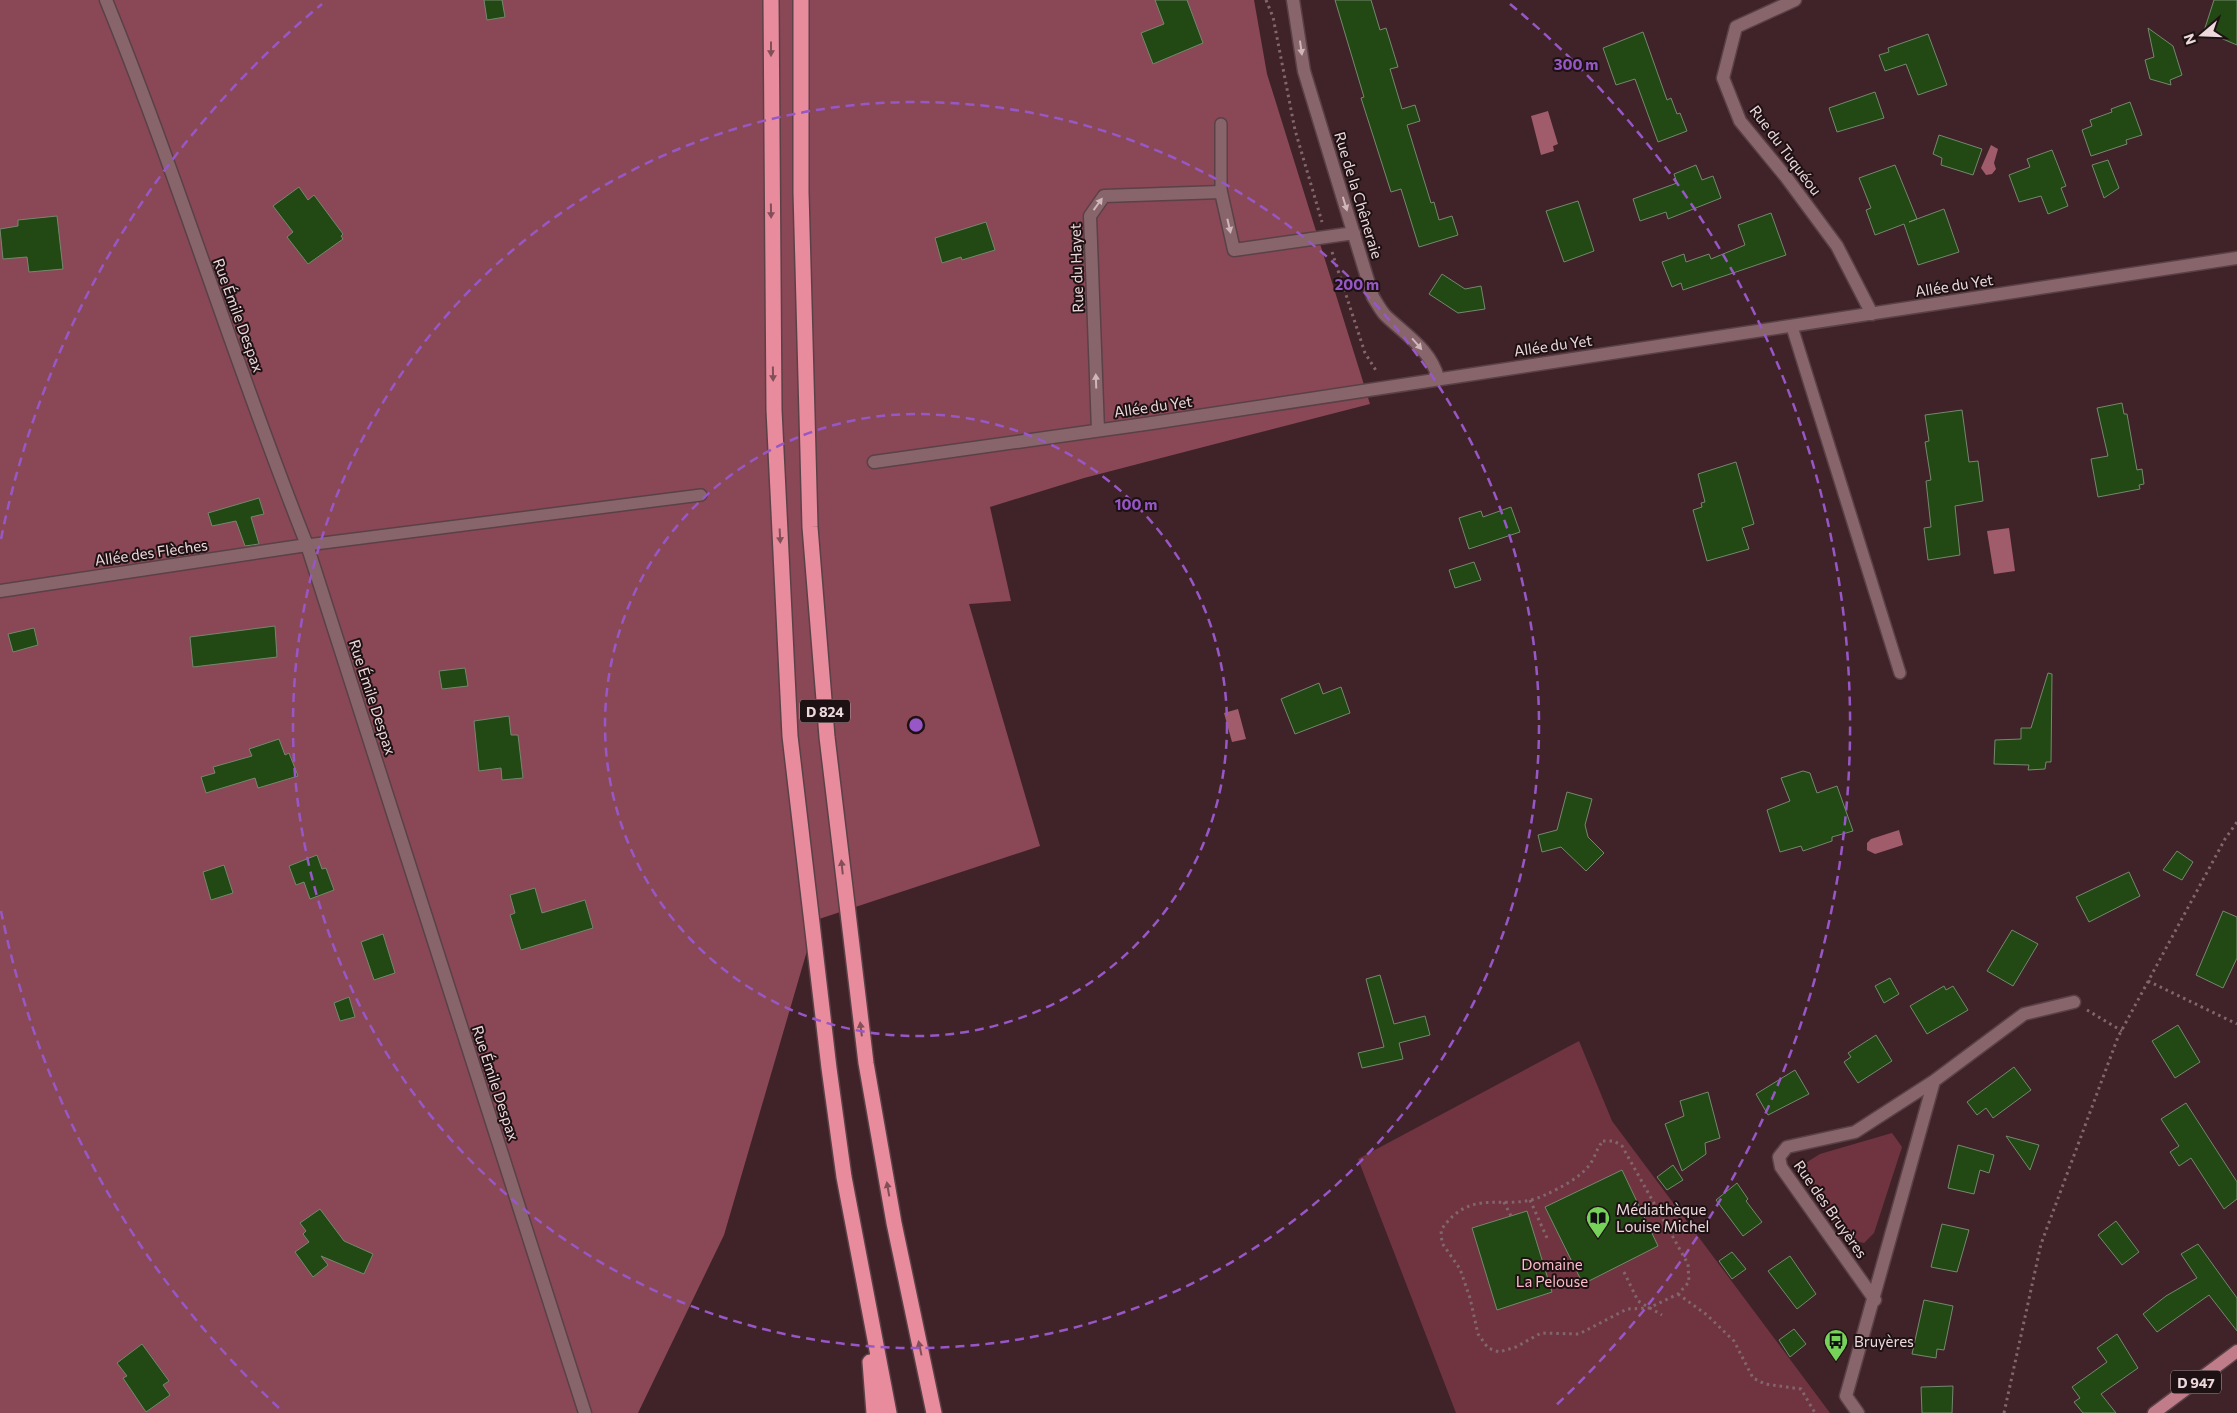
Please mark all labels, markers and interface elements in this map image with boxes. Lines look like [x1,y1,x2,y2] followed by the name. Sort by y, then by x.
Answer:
[2177,10,2227,60] north arrow
[2179,32,2199,47] text: N
[1298,40,1306,56] one-way arrow
[767,41,775,57] one-way arrow
[1554,55,1598,73] text: 300 m
[1746,101,1826,199] street label: Rue du Tuquéou
[1331,129,1387,261] street label: Rue de la Chêneraie
[1093,197,1103,211] one-way arrow
[1342,197,1349,212] one-way arrow
[767,203,775,219] one-way arrow
[1225,219,1233,234] one-way arrow
[1065,223,1087,313] street label: Rue du Hayet
[210,255,269,374] street label: Rue Émile Despax
[1914,270,1994,300] street label: Allée du Yet
[1335,275,1379,293] text: 200 m
[1513,331,1593,359] street label: Allée du Yet
[1412,338,1423,351] one-way arrow
[769,366,777,382] one-way arrow
[1091,373,1099,389] one-way arrow
[1113,392,1193,420] street label: Allée du Yet
[1115,495,1157,513] text: 100 m
[776,528,784,544] one-way arrow
[93,535,209,569] street label: Allée des Flèches
[346,637,401,757] street label: Rue Émile Despax
[800,699,850,722] road number: D 824
[907,716,925,734] centre of rings
[838,859,846,875] one-way arrow
[857,1020,865,1036] one-way arrow
[469,1023,524,1143] street label: Rue Émile Despax
[1791,1157,1872,1262] street label: Rue des Bruyères
[884,1181,892,1197] one-way arrow
[1616,1200,1709,1235] place label: Médiathèque Louise Michel
[1585,1205,1611,1239] library icon: Médiathèque Louise Michel
[1516,1255,1588,1290] park label: Domaine La Pelouse
[1823,1328,1849,1362] bus stop icon: Bruyères
[1854,1332,1914,1350] place label: Bruyères
[916,1341,924,1356] one-way arrow
[2171,1370,2221,1394] road number: D 947

